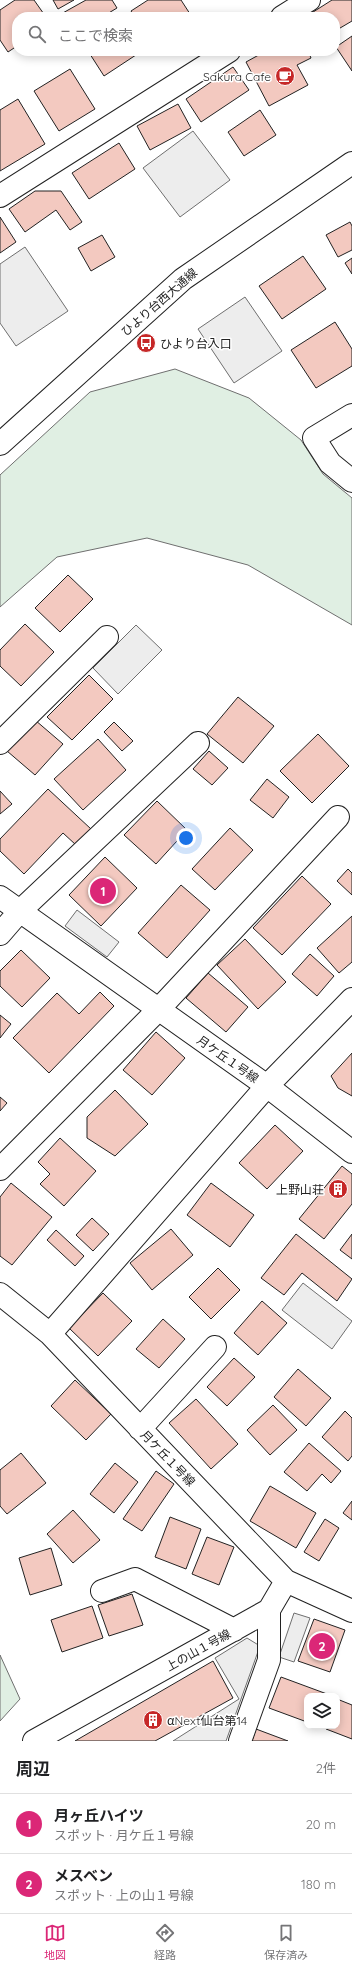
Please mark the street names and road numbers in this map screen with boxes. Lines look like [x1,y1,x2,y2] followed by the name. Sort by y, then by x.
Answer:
[118,265,200,339] street label: ひより台西大通線
[194,1032,262,1086] street label: 月ケ丘１号線
[138,1427,198,1489] street label: 月ケ丘１号線
[163,1626,233,1674] street label: 上の山１号線

